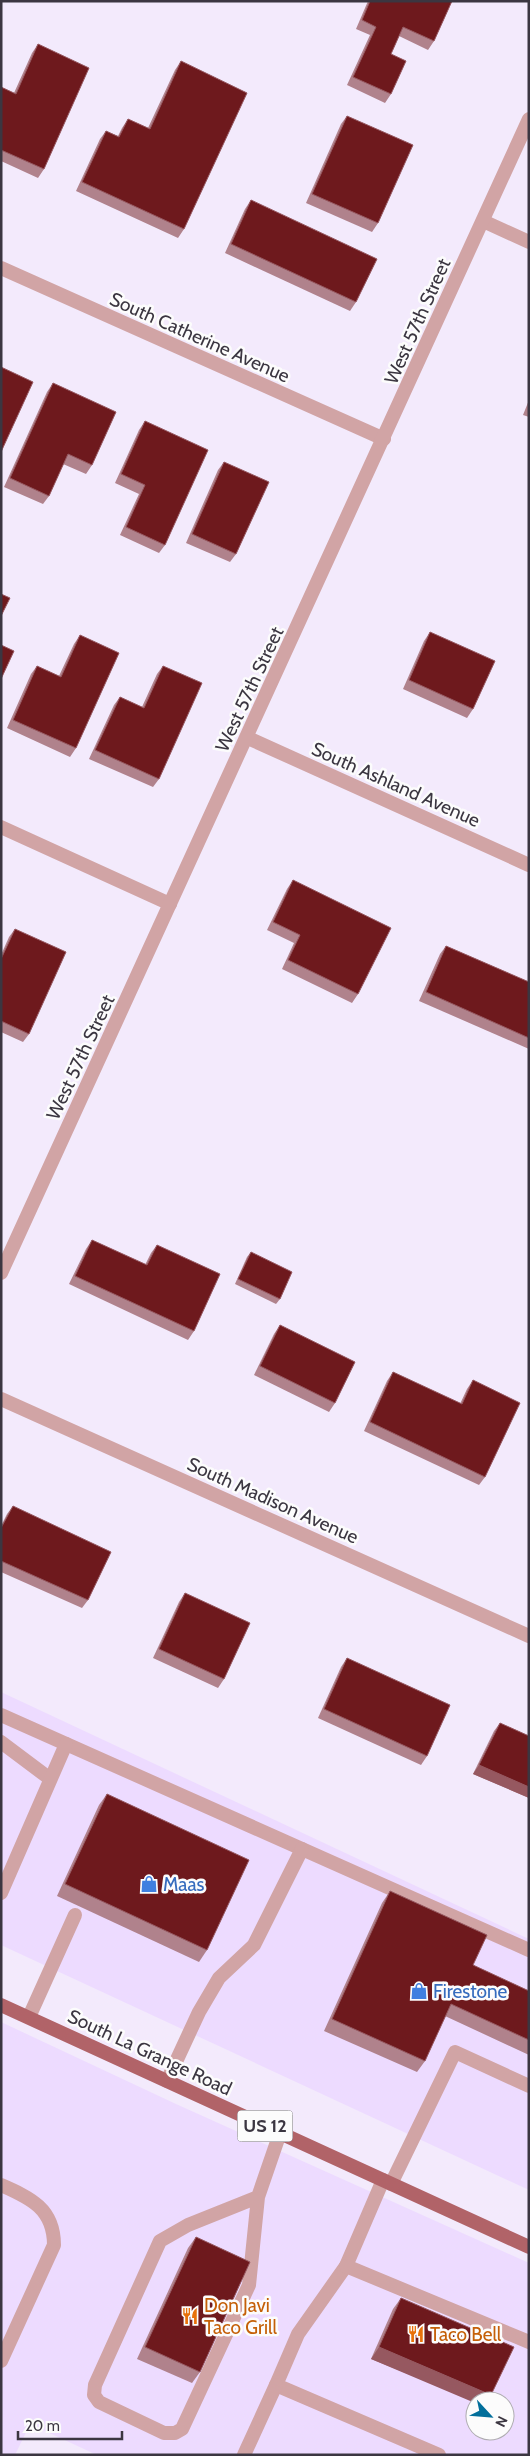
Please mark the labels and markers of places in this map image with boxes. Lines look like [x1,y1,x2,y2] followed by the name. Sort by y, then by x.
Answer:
[163,1873,205,1896] place label: Maas
[139,1874,159,1894] shop icon: Maas
[433,1980,508,2003] place label: Firestone
[409,1981,429,2001] shop icon: Firestone
[204,2294,277,2339] place label: Don Javi Taco Grill
[180,2306,200,2326] restaurant icon: Don Javi Taco Grill
[430,2323,502,2346] place label: Taco Bell
[406,2324,426,2344] restaurant icon: Taco Bell

